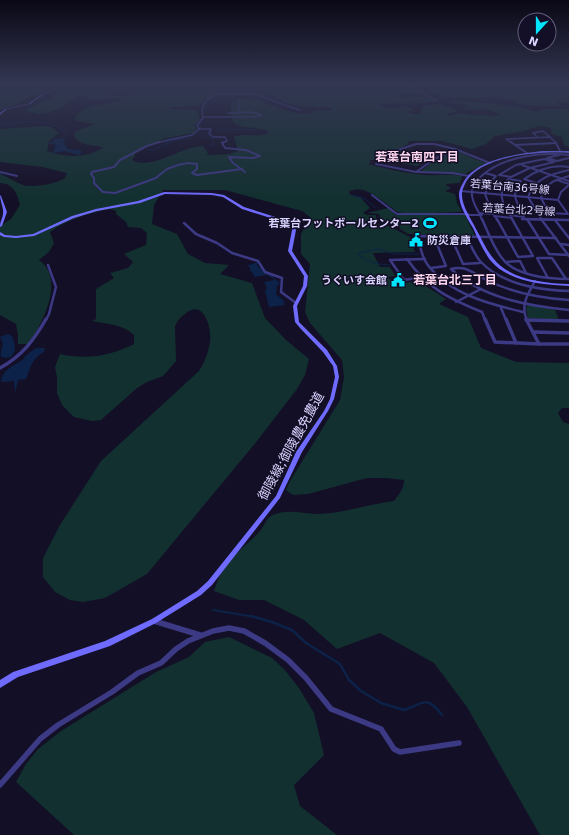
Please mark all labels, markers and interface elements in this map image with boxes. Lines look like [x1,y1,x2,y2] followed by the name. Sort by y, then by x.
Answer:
[517,12,557,52] north arrow
[527,33,540,49] text: N
[375,150,459,164] district label: 若葉台南四丁目
[470,177,550,197] street label: 若葉台南36号線
[482,202,556,218] street label: 若葉台北2号線
[422,215,438,231] sports icon: 若葉台フットボールセンター2
[268,217,419,230] place label: 若葉台フットボールセンター2
[408,232,424,248] public building icon: 防災倉庫
[427,234,471,247] place label: 防災倉庫
[390,272,406,288] public building icon: うぐいす会館
[413,273,497,287] district label: 若葉台北三丁目
[321,274,387,287] place label: うぐいす会館
[255,389,327,503] street label: 御陵線;御陵農免農道

